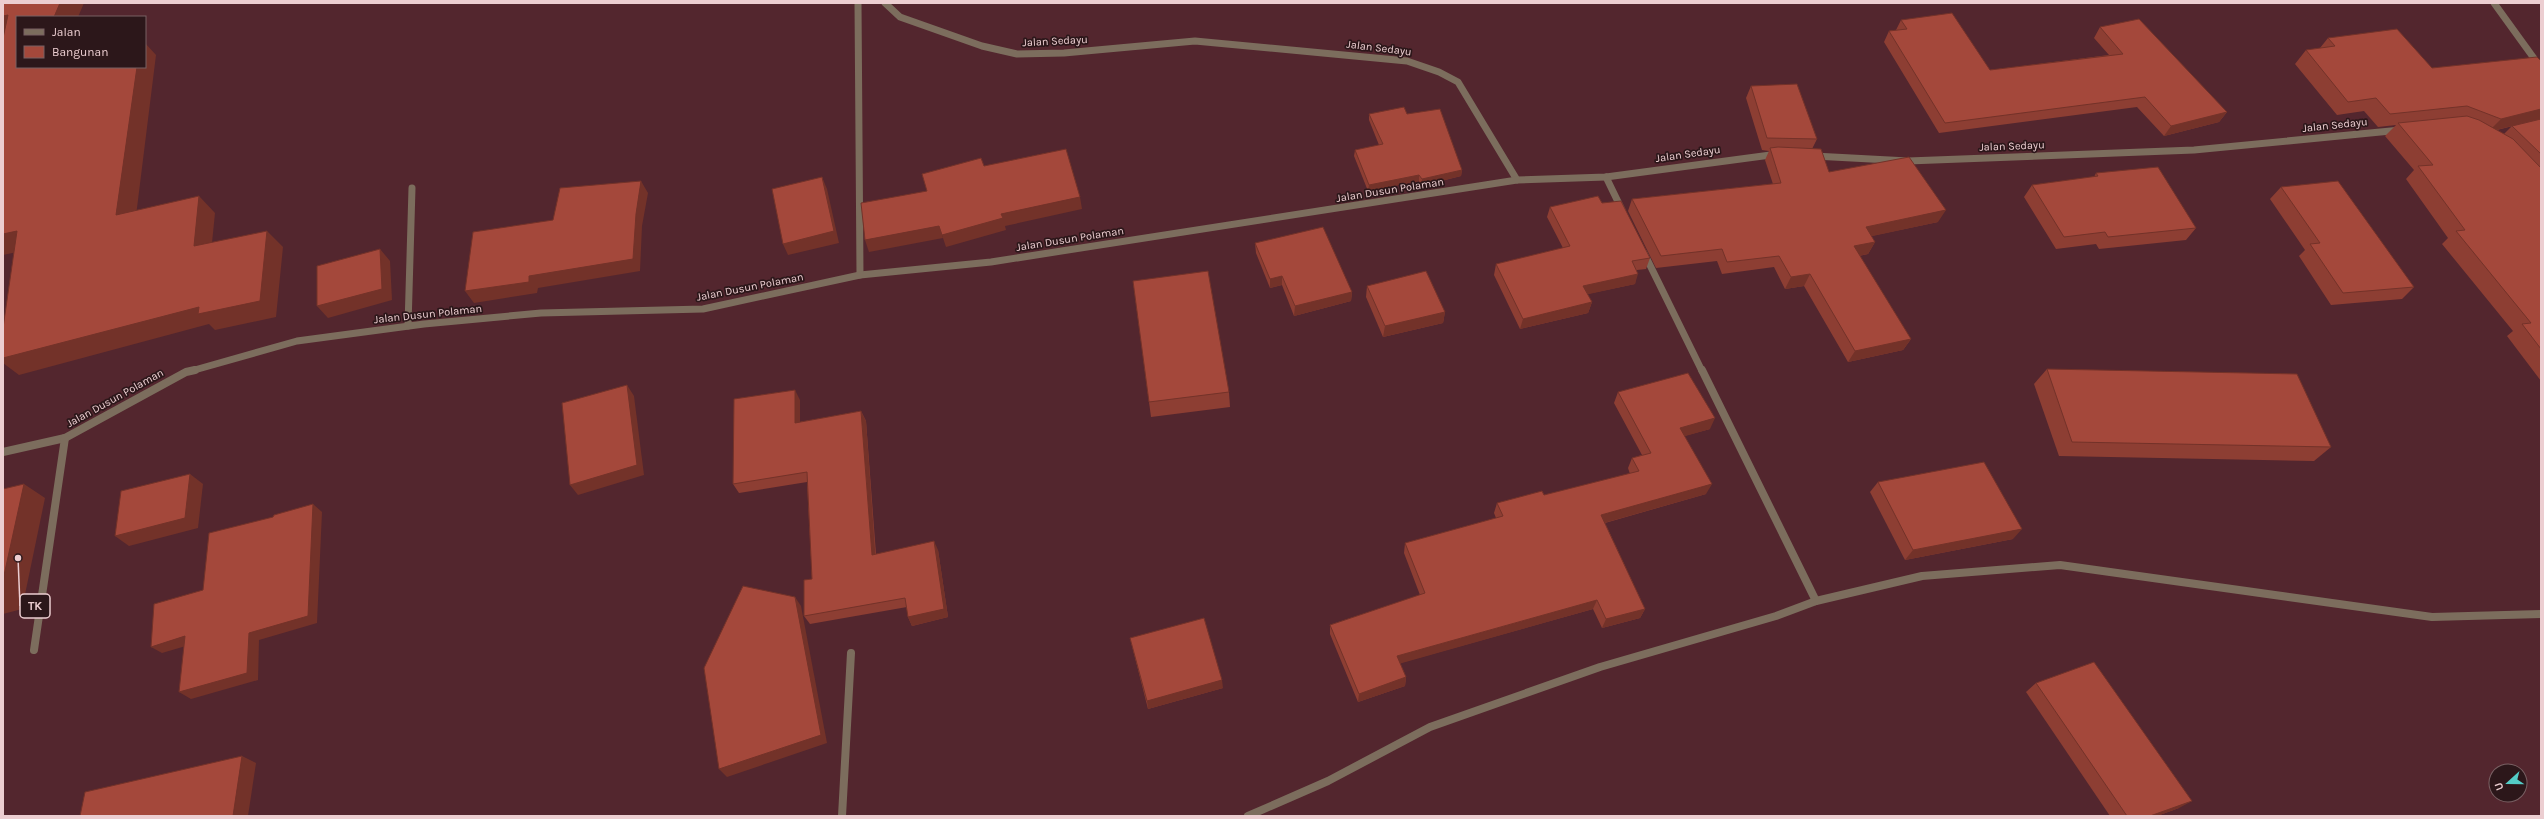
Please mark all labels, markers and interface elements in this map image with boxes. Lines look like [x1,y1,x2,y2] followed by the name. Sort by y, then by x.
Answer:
[16,16,146,68] legend
[52,25,81,39] text: Jalan
[1022,33,1088,49] street label: Jalan Sedayu
[1346,38,1412,58] street label: Jalan Sedayu
[52,45,108,59] text: Bangunan
[2302,115,2368,135] street label: Jalan Sedayu
[1979,138,2045,154] street label: Jalan Sedayu
[1655,143,1721,165] street label: Jalan Sedayu
[1335,175,1445,205] street label: Jalan Dusun Polaman
[1015,224,1125,254] street label: Jalan Dusun Polaman
[695,270,805,304] street label: Jalan Dusun Polaman
[373,302,483,326] street label: Jalan Dusun Polaman
[64,366,166,430] street label: Jalan Dusun Polaman
[20,594,50,618] callout: TK
[28,599,42,613] text: TK
[2488,763,2528,803] north arrow
[2492,781,2507,792] text: U

